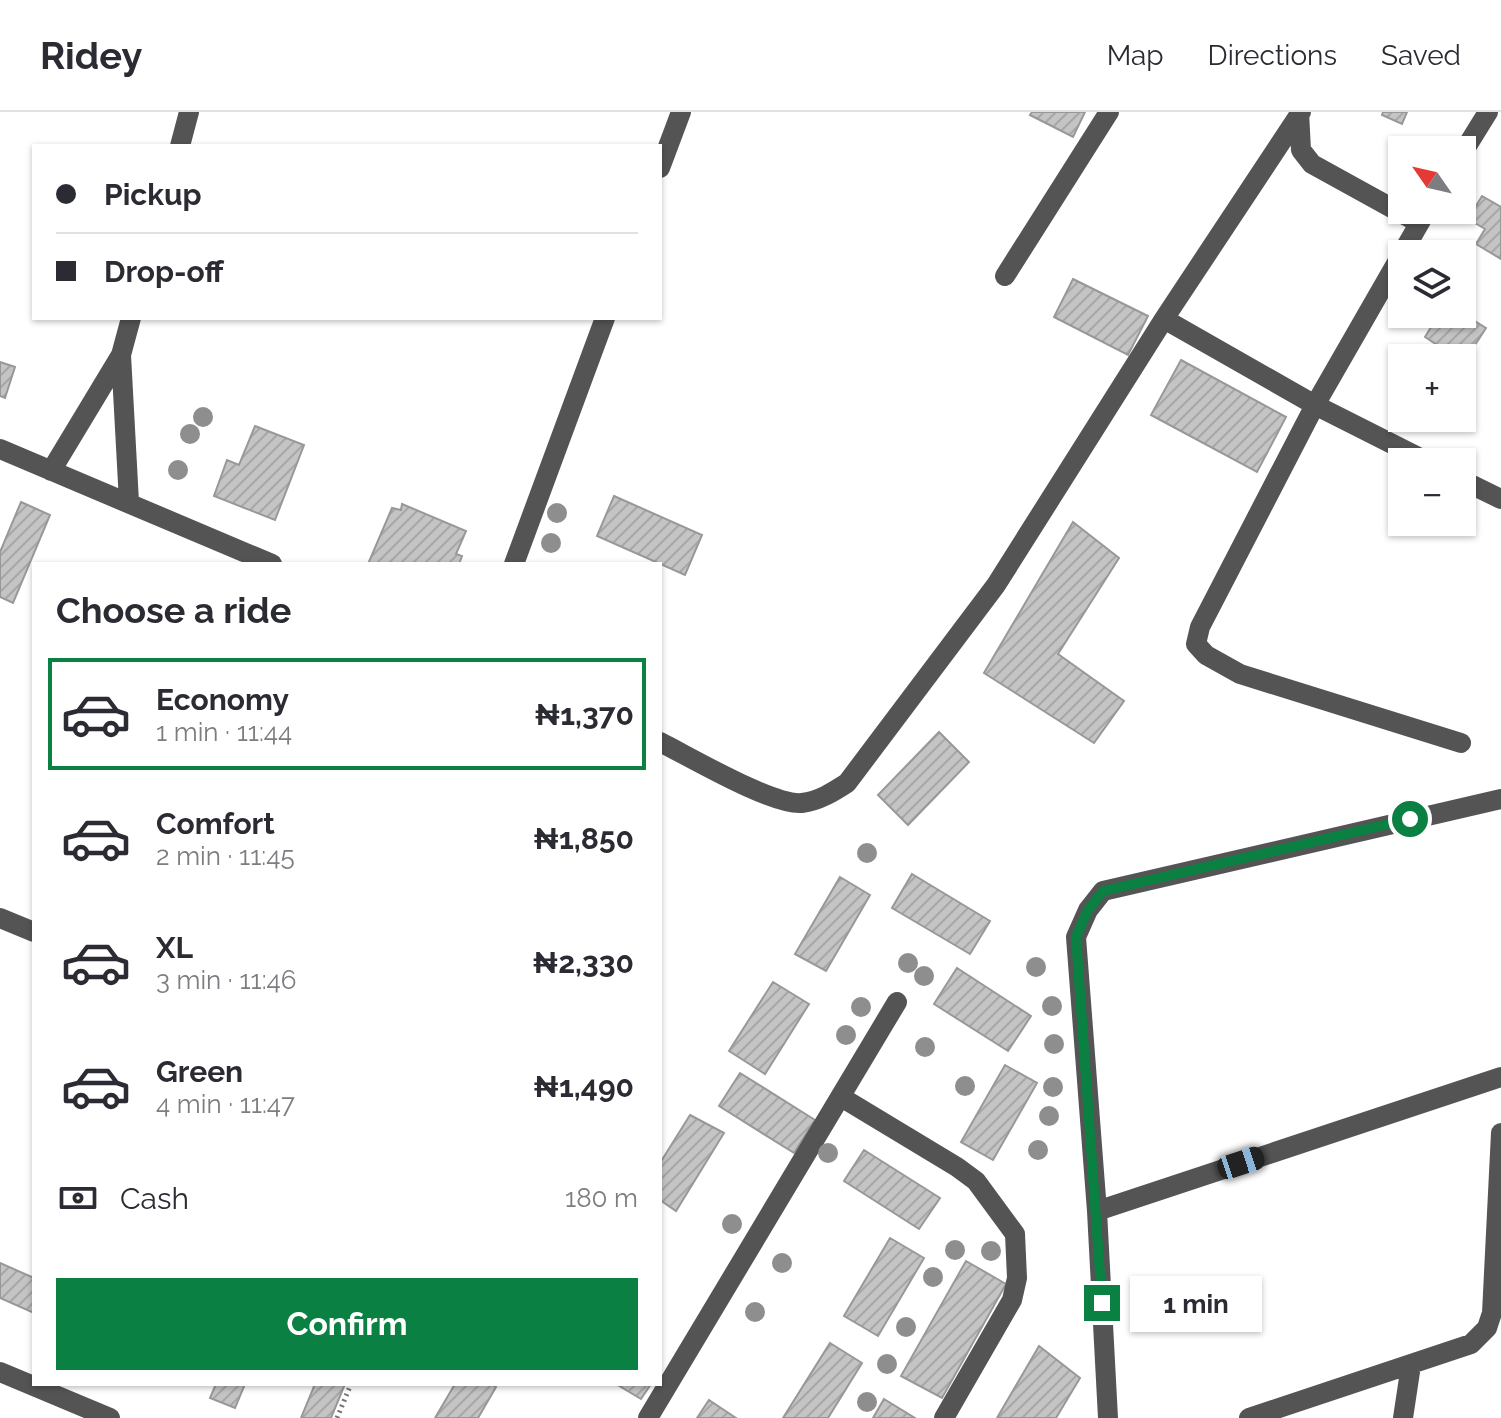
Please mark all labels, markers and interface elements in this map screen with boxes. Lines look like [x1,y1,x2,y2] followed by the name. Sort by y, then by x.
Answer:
[40,33,142,78] text: Ridey
[1107,39,1164,72] text: Map
[1208,39,1337,72] text: Directions
[1381,39,1461,72] text: Saved
[1388,136,1476,224] north arrow
[1388,136,1476,536] map controls
[104,177,202,212] text: Pickup
[1388,240,1476,328] button: layers
[104,254,224,289] text: Drop-off
[1388,344,1476,432] button: +
[1388,448,1476,536] button: −
[56,589,291,631] text: Choose a ride
[60,678,132,750] icon: car
[156,682,289,717] text: Economy
[534,697,634,732] text: ₦1,370
[156,717,292,747] text: 1 min · 11:44
[1392,801,1428,837] route start
[60,802,132,874] icon: car
[156,806,275,841] text: Comfort
[533,821,634,856] text: ₦1,850
[156,841,295,871] text: 2 min · 11:45
[60,926,132,998] icon: car
[156,930,193,965] text: XL
[532,945,634,980] text: ₦2,330
[156,965,296,995] text: 3 min · 11:46
[60,1050,132,1122] icon: car
[156,1054,243,1089] text: Green
[533,1069,634,1104] text: ₦1,490
[156,1089,295,1119] text: 4 min · 11:47
[1214,1144,1268,1182] car
[56,1176,100,1220] icon: cash
[120,1181,189,1216] text: Cash
[565,1183,638,1213] text: 180 m
[1130,1275,1262,1331] callout: 1 min
[56,1278,638,1370] button: Confirm
[1084,1285,1120,1321] route end
[1163,1289,1229,1319] text: 1 min

